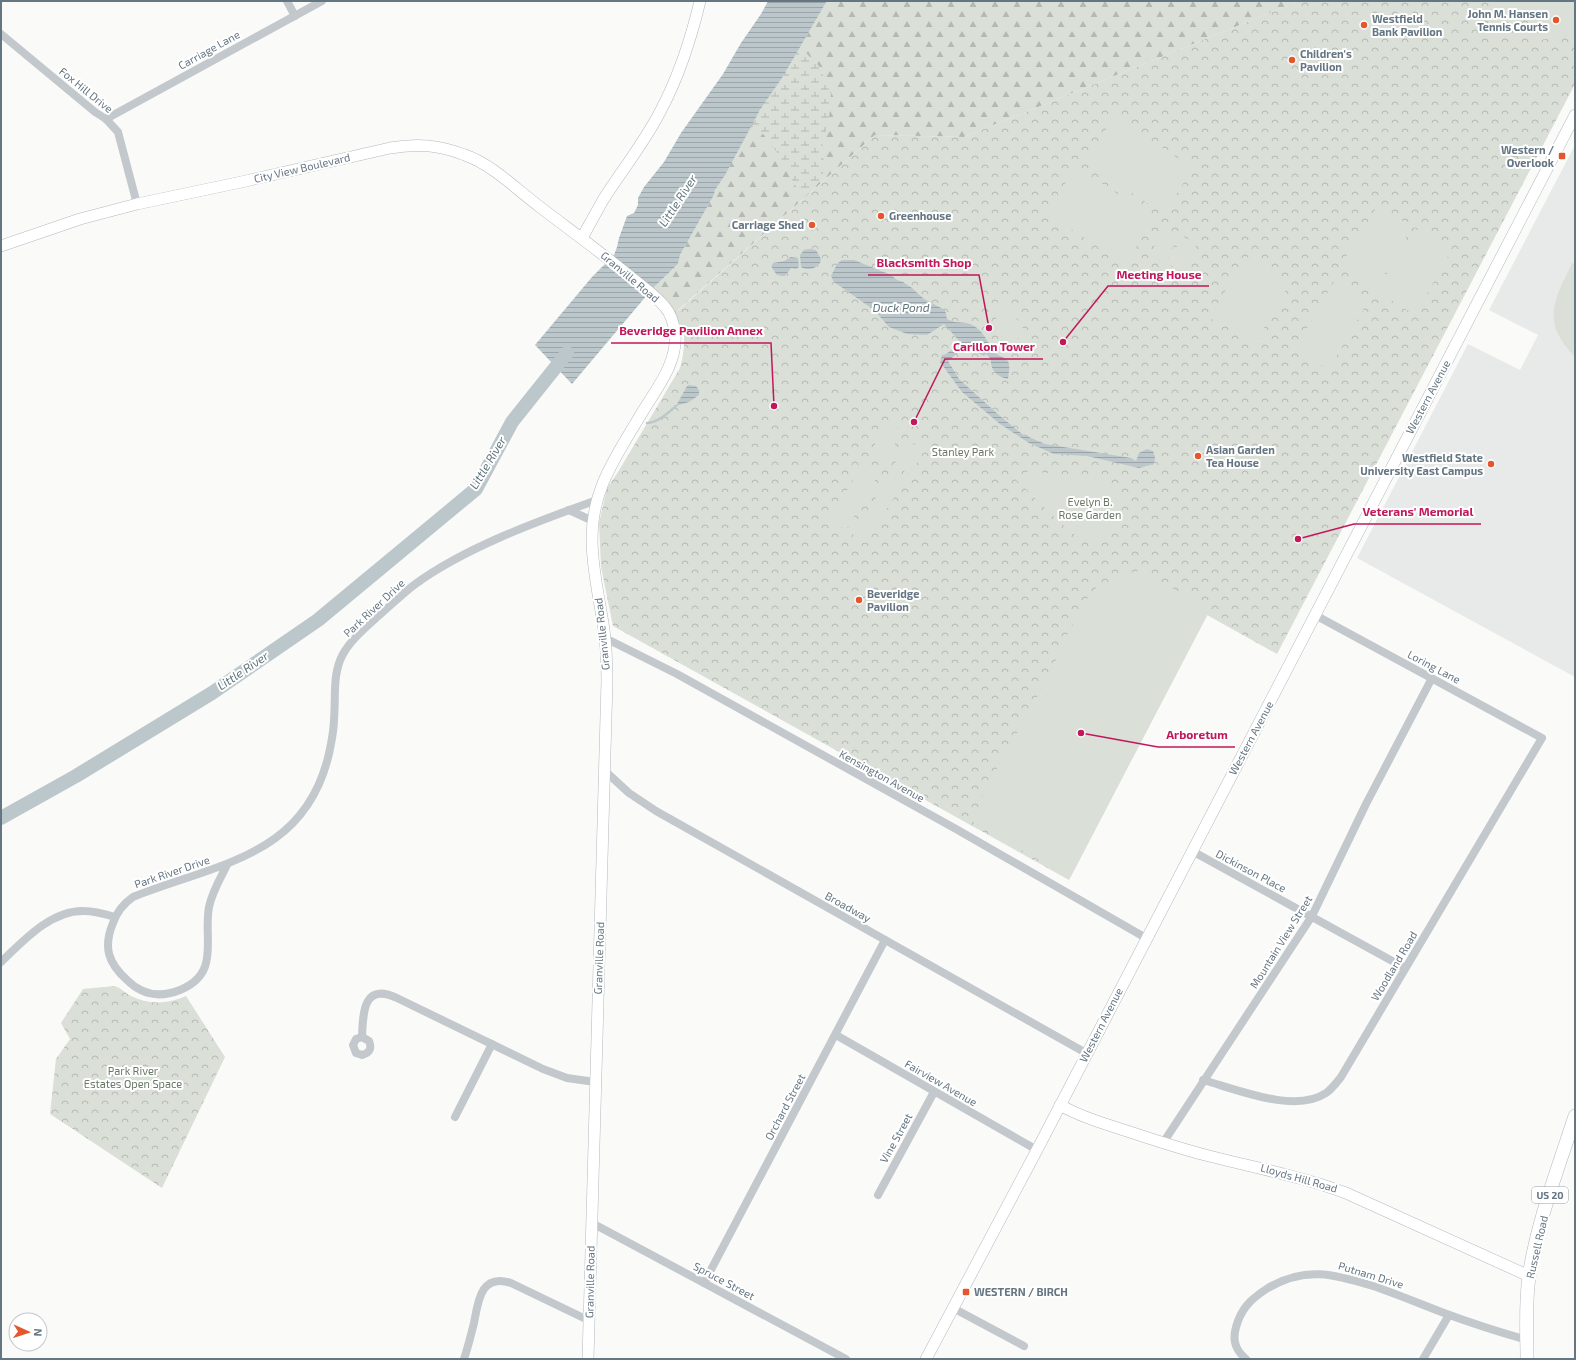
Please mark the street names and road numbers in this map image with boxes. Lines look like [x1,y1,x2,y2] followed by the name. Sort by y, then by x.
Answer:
[176,27,242,72] street label: Carriage Lane
[57,64,116,115] street label: Fox Hill Drive
[252,150,351,185] street label: City View Boulevard
[598,248,662,305] street label: Granville Road
[1403,358,1453,436] street label: Western Avenue
[340,576,407,639] street label: Park River Drive
[591,597,612,671] street label: Granville Road
[1406,647,1463,686] street label: Loring Lane
[1226,699,1276,777] street label: Western Avenue
[837,747,927,804] street label: Kensington Avenue
[1214,847,1289,895] street label: Dickinson Place
[132,853,211,890] street label: Park River Drive
[823,889,874,925] street label: Broadway
[1247,893,1315,991] street label: Mountain View Street
[591,922,606,994] street label: Granville Road
[1368,929,1419,1003] street label: Woodland Road
[1076,985,1125,1064] street label: Western Avenue
[903,1057,980,1109] street label: Fairview Avenue
[762,1071,807,1142] street label: Orchard Street
[877,1111,915,1165] street label: Vine Street
[1259,1160,1339,1195] street label: Lloyds Hill Road
[1532,1187,1568,1203] road number: US 20
[1523,1214,1550,1280] street label: Russell Road
[582,1246,597,1318] street label: Granville Road
[1337,1258,1405,1291] street label: Putnam Drive
[691,1259,757,1302] street label: Spruce Street

